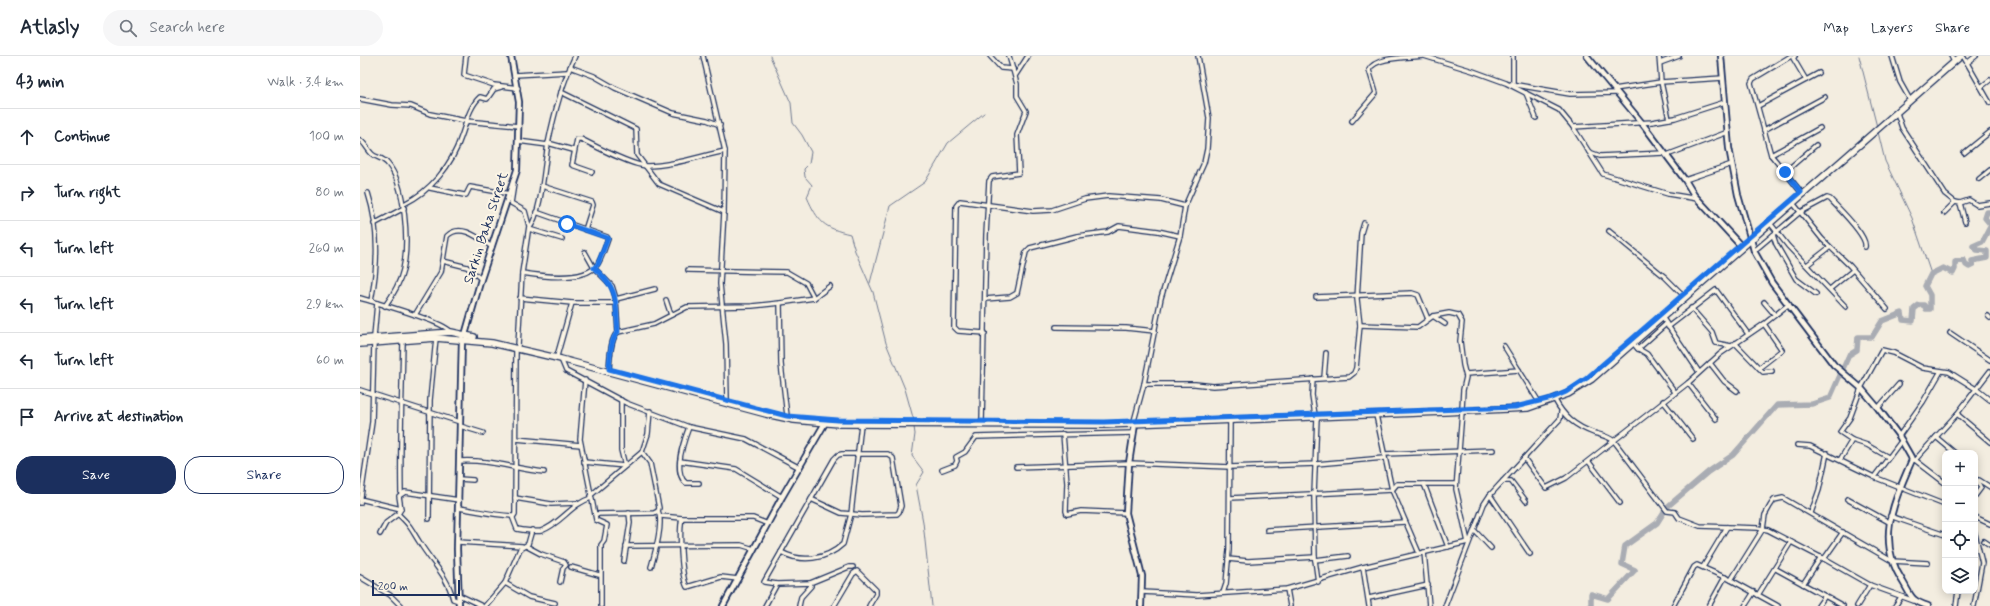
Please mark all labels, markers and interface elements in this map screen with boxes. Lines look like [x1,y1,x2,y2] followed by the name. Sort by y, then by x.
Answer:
[103,10,383,46] search box
[20,15,79,40] text: Atlasly
[117,17,139,39] icon: search
[149,18,225,38] text: Search here
[1823,19,1849,37] text: Map
[1871,19,1913,37] text: Layers
[1935,19,1970,37] text: Share
[16,71,65,93] text: 43 min
[267,74,344,91] text: Walk · 3.4 km
[16,126,38,148] icon: ahead
[54,127,110,147] text: Continue
[309,128,344,145] text: 100 m
[1776,163,1794,181] route end
[459,169,513,286] street label: Sarkin Baka Street
[16,182,38,204] icon: right
[54,183,121,203] text: Turn right
[315,184,344,201] text: 80 m
[558,215,576,233] route start
[16,238,38,260] icon: left
[54,239,114,259] text: Turn left
[309,240,344,257] text: 260 m
[16,294,38,316] icon: left
[54,295,114,315] text: Turn left
[306,296,344,313] text: 2.9 km
[16,350,38,372] icon: left
[54,351,114,371] text: Turn left
[316,352,344,369] text: 60 m
[16,406,38,428] icon: arrive
[54,407,183,427] text: Arrive at destination
[1942,450,1978,594] map controls
[1942,450,1978,486] button: +
[16,456,176,494] button: Save
[184,456,344,494] button: Share
[1942,486,1978,522] button: −
[1942,522,1978,558] button: locate
[1942,558,1978,594] button: layers
[372,578,460,597] scale bar
[378,580,408,594] text: 200 m

